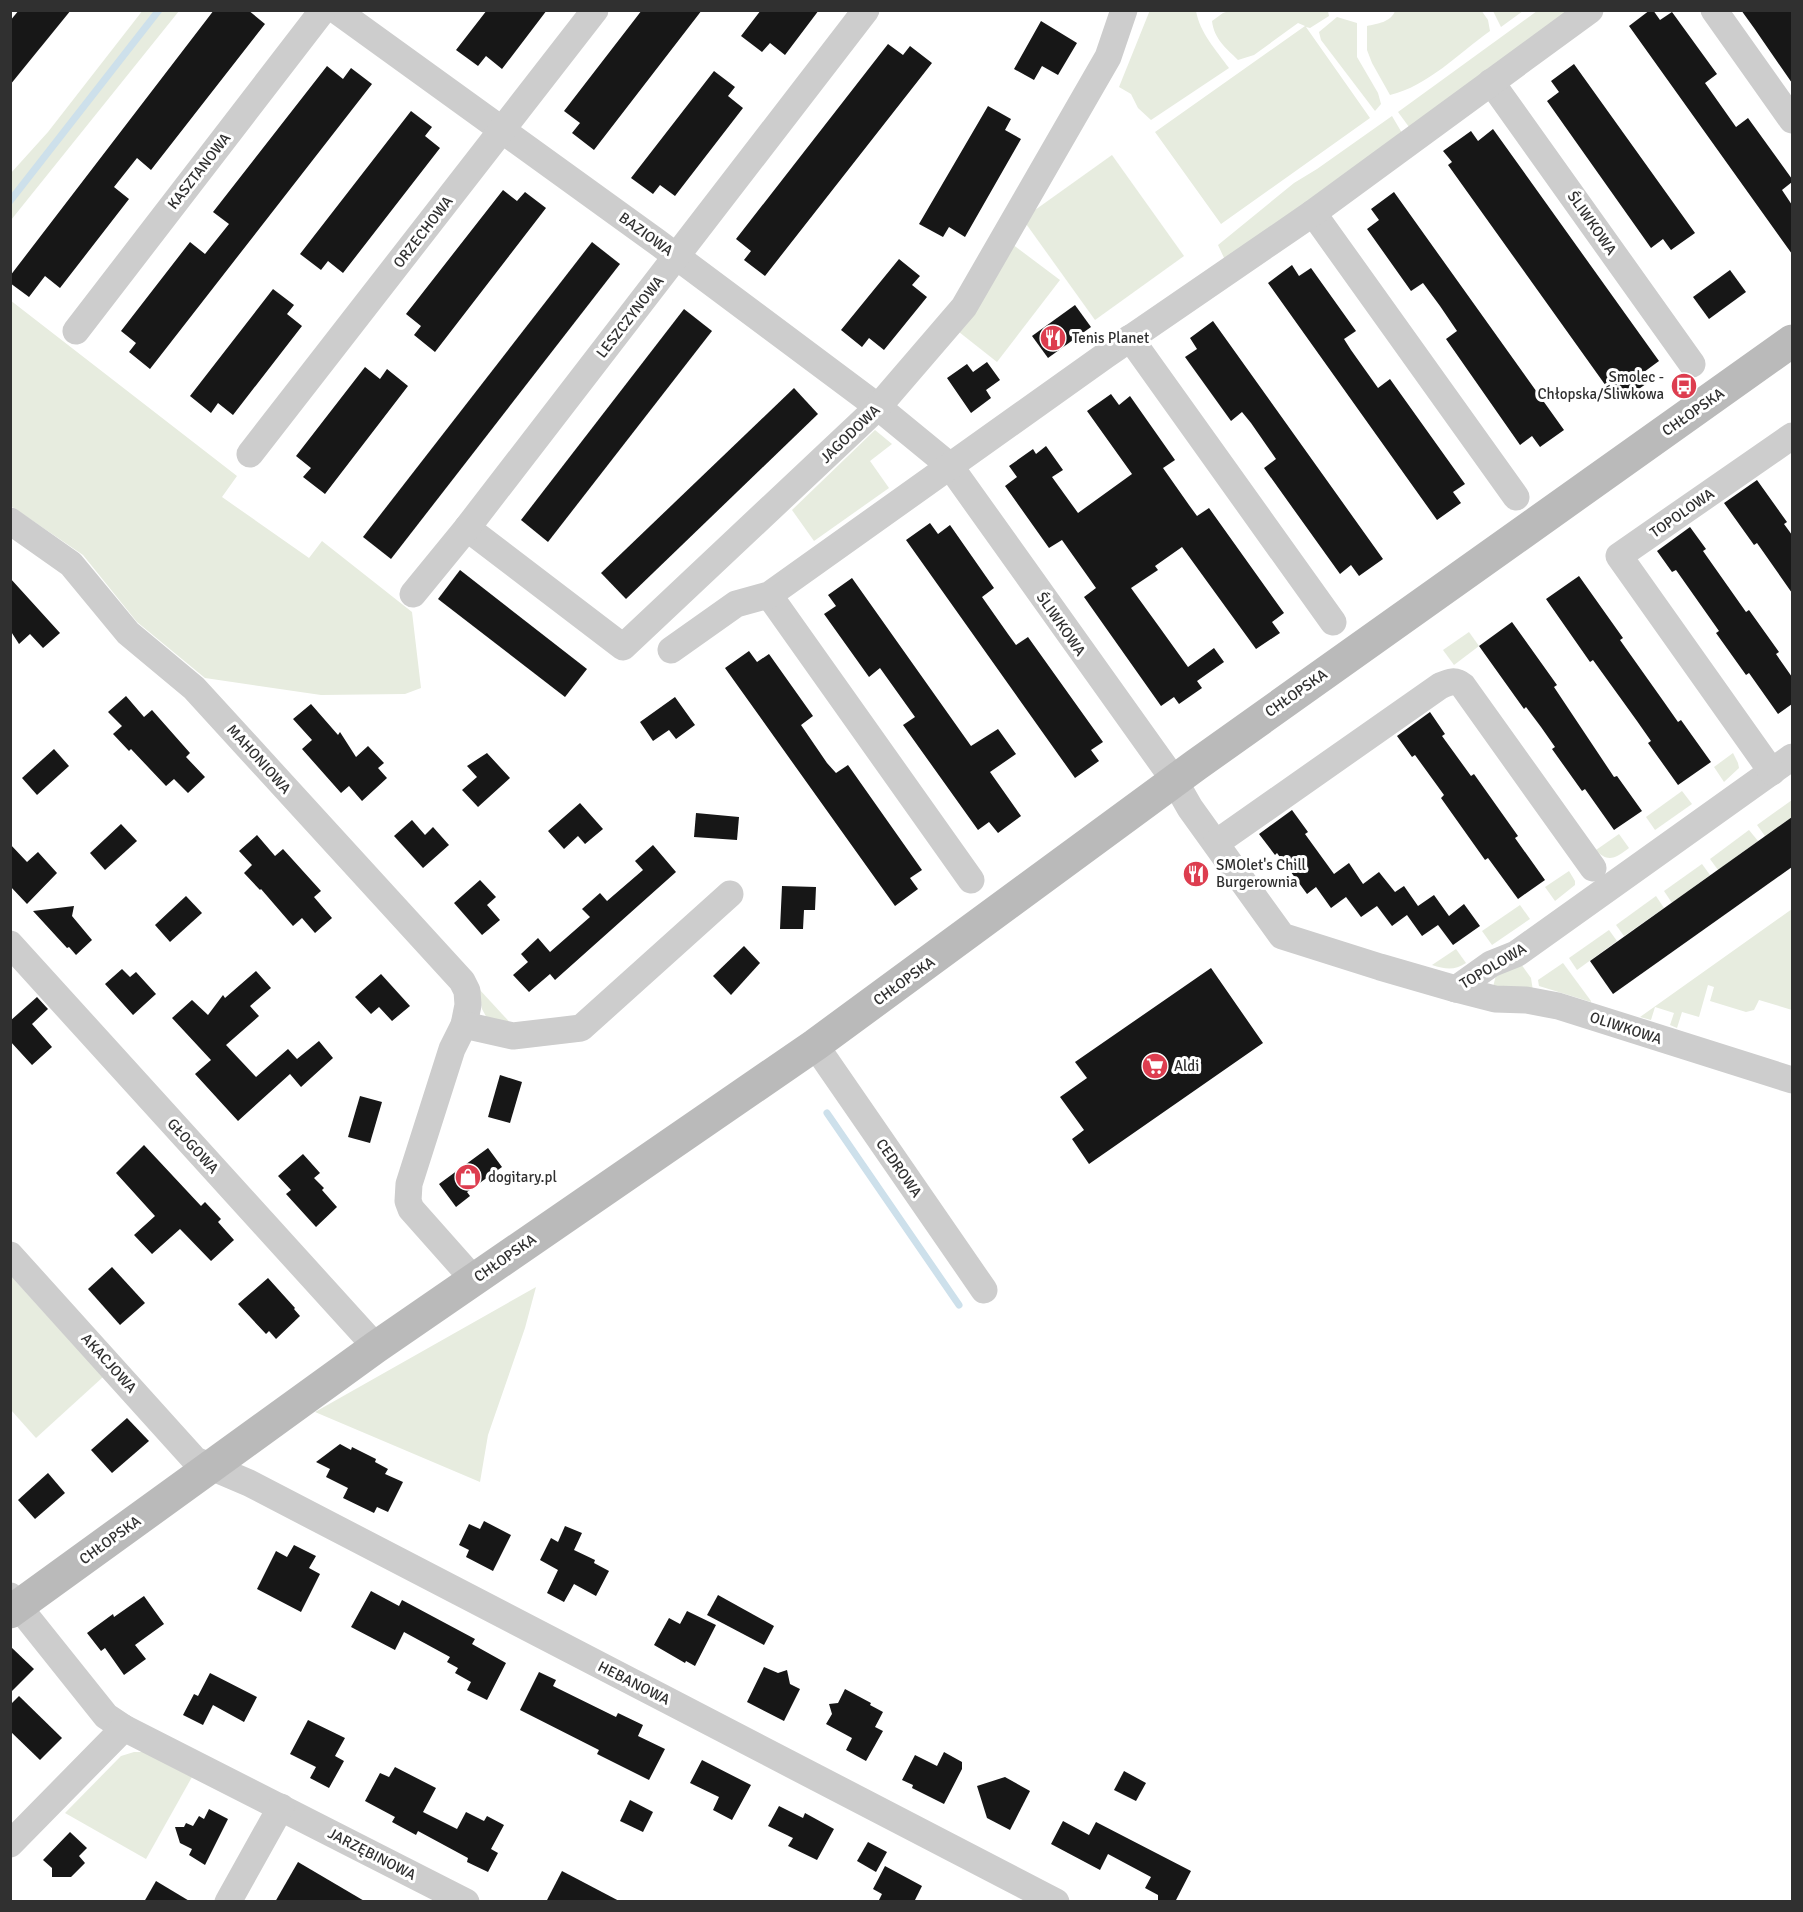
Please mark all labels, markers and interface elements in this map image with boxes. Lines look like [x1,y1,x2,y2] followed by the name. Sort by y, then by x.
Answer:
[164,129,234,213] street label: KASZTANOWA
[1564,187,1621,258] street label: ŚLIWKOWA
[389,192,457,272] street label: ORZECHOWA
[615,208,677,260] street label: BAZIOWA
[592,272,668,362] street label: LESZCZYNOWA
[1038,323,1068,353] restaurant icon: Tenis Planet
[1072,329,1149,347] place label: Tenis Planet
[1537,368,1664,403] place label: Smolec - Chłopska/Śliwkowa
[1669,371,1699,401] bus stop icon: Smolec - Chłopska/Śliwkowa
[1659,384,1727,440] street label: CHŁOPSKA
[816,401,884,467] street label: JAGODOWA
[1647,484,1717,542] street label: TOPOLOWA
[1033,588,1090,659] street label: ŚLIWKOWA
[1262,665,1330,721] street label: CHŁOPSKA
[223,721,295,797] street label: MAHONIOWA
[1216,856,1306,891] place label: SMOlet's Chill Burgerownia
[1181,859,1211,889] restaurant icon: SMOlet's Chill Burgerownia
[1457,939,1529,993] street label: TOPOLOWA
[870,953,938,1009] street label: CHŁOPSKA
[1588,1008,1664,1048] street label: OLIWKOWA
[1140,1051,1170,1081] supermarket icon: Aldi
[1174,1057,1199,1075] place label: Aldi
[164,1115,222,1177] street label: GŁOGOWA
[872,1135,926,1201] street label: CEDROWA
[453,1162,483,1192] shop icon: dogitary.pl
[488,1168,557,1186] place label: dogitary.pl
[471,1230,539,1286] street label: CHŁOPSKA
[78,1329,140,1397] street label: AKACJOWA
[76,1512,144,1568] street label: CHŁOPSKA
[595,1657,673,1709] street label: HEBANOWA
[325,1824,419,1884] street label: JARZĘBINOWA

